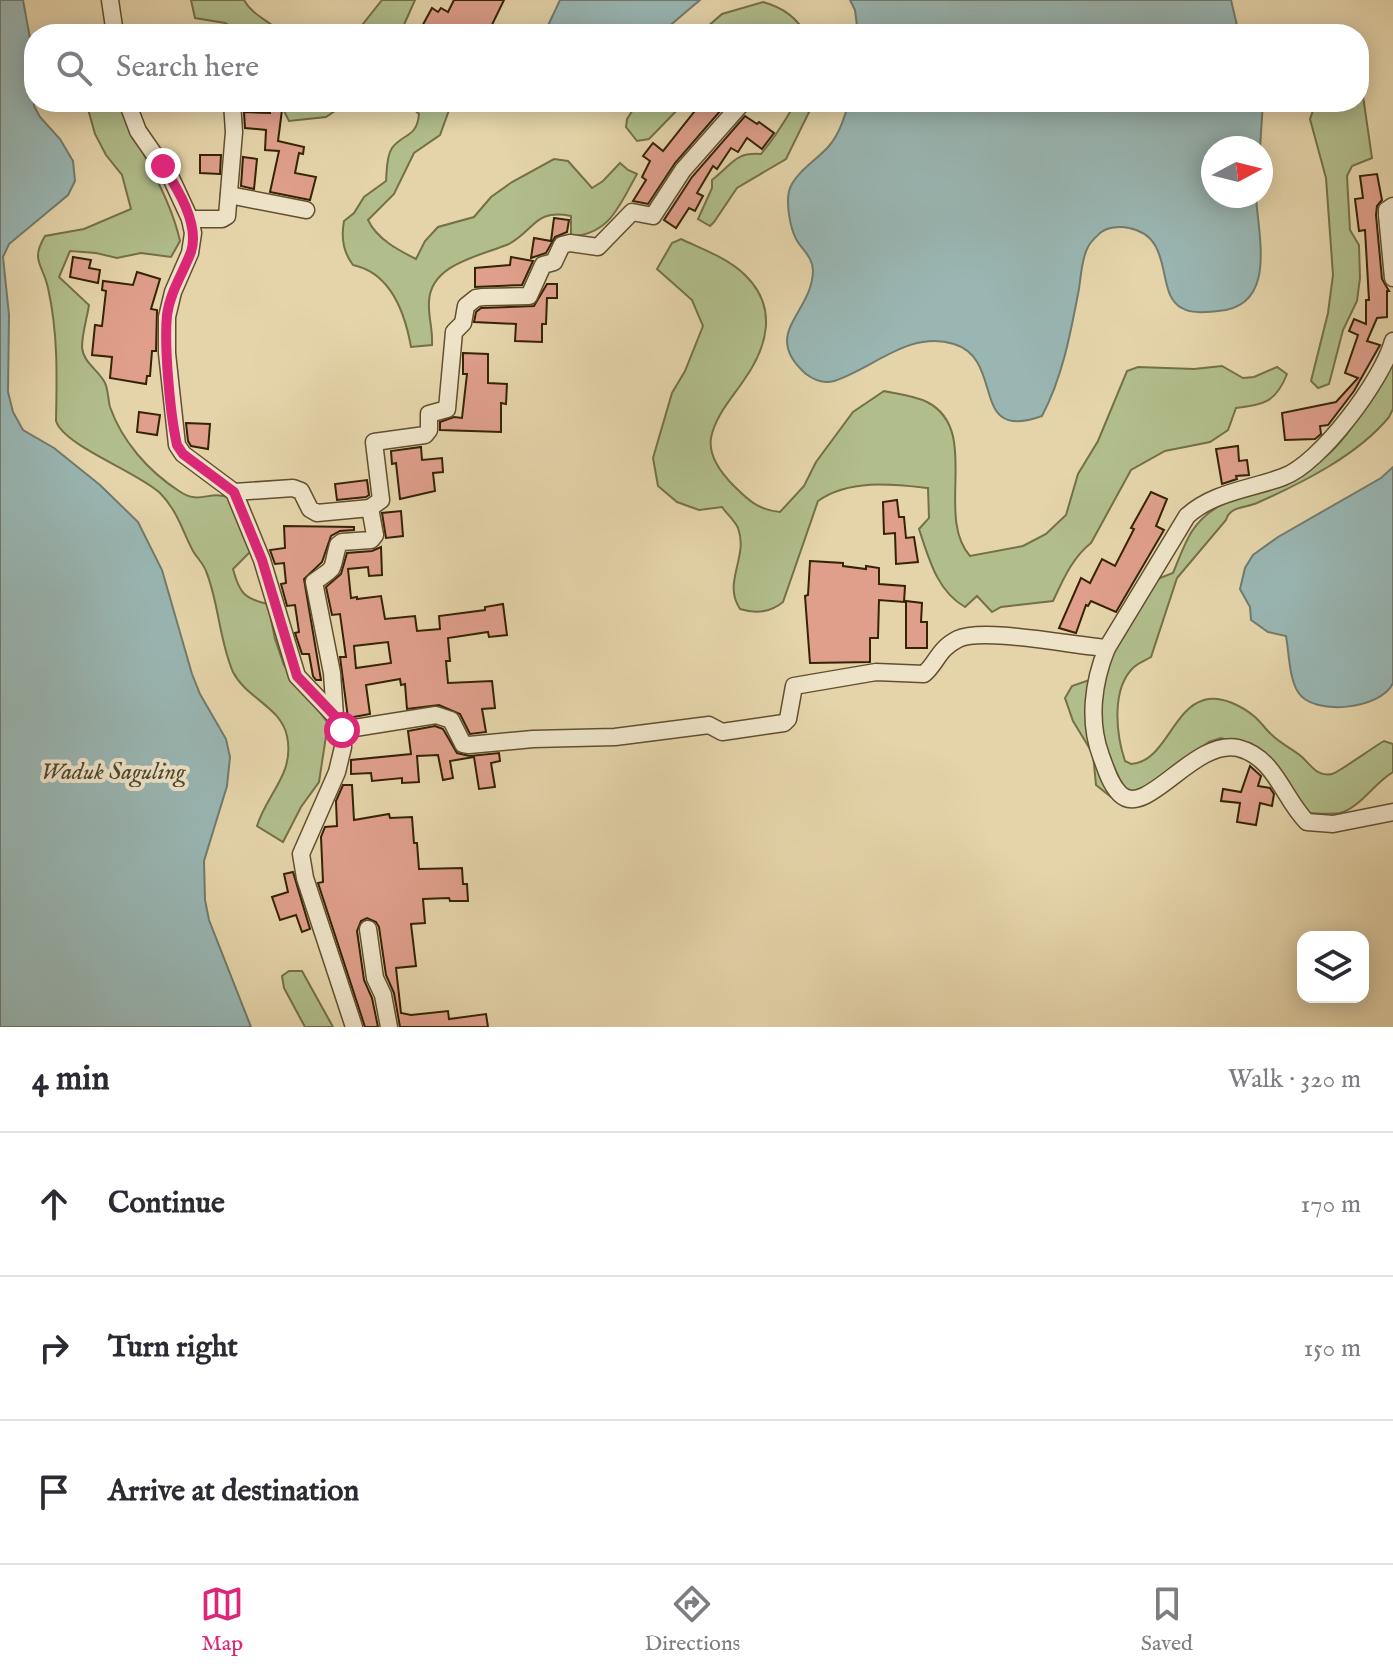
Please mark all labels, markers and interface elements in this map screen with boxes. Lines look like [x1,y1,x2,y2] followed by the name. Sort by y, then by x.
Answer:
[24,24,1369,112] search box
[52,46,96,90] icon: search
[116,49,259,87] text: Search here
[1201,136,1273,208] north arrow
[145,148,181,184] route end
[324,712,360,748] route start
[41,757,186,788] water label: Waduk Saguling
[1297,931,1369,1003] map controls
[1297,931,1369,1003] button: layers
[32,1058,110,1101] text: 4 min
[1228,1063,1361,1096] text: Walk · 320 m
[32,1182,76,1226] icon: ahead
[108,1185,225,1223] text: Continue
[1301,1188,1361,1221] text: 170 m
[32,1326,76,1370] icon: right
[108,1329,238,1367] text: Turn right
[1303,1332,1361,1365] text: 150 m
[32,1470,76,1514] icon: arrive
[108,1473,359,1511] text: Arrive at destination
[200,1582,244,1658] tab: Map
[645,1582,740,1658] tab: Directions
[1141,1582,1193,1658] tab: Saved

